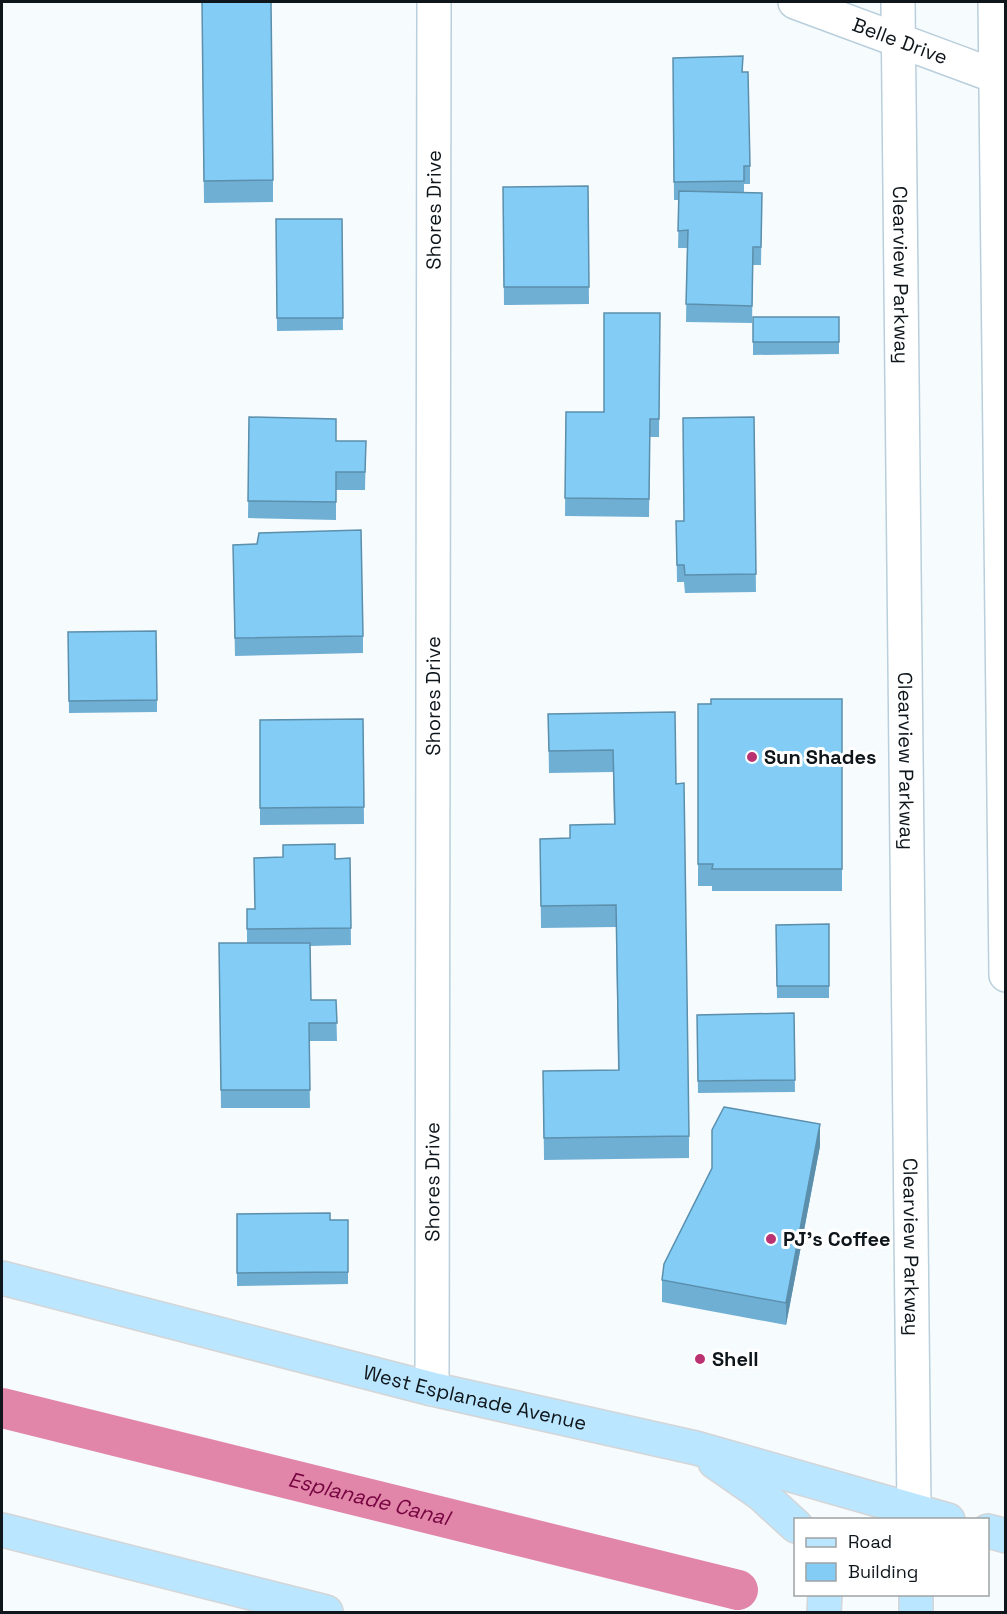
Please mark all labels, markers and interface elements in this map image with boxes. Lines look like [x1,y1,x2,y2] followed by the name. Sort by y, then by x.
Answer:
[849,11,951,70] street label: Belle Drive
[421,150,447,270] street label: Shores Drive
[887,186,915,364] street label: Clearview Parkway
[420,636,446,756] street label: Shores Drive
[892,672,920,850] street label: Clearview Parkway
[764,744,876,770] place label: Sun Shades
[745,750,759,764] marker: Sun Shades
[419,1122,445,1242] street label: Shores Drive
[897,1158,925,1336] street label: Clearview Parkway
[783,1226,891,1252] place label: PJ's Coffee
[764,1232,778,1246] marker: PJ's Coffee
[712,1346,759,1372] place label: Shell
[693,1352,707,1366] marker: Shell
[361,1359,589,1436] street label: West Esplanade Avenue
[286,1465,455,1532] water label: Esplanade Canal
[794,1518,989,1596] legend
[848,1530,892,1553] text: Road
[848,1560,918,1583] text: Building

